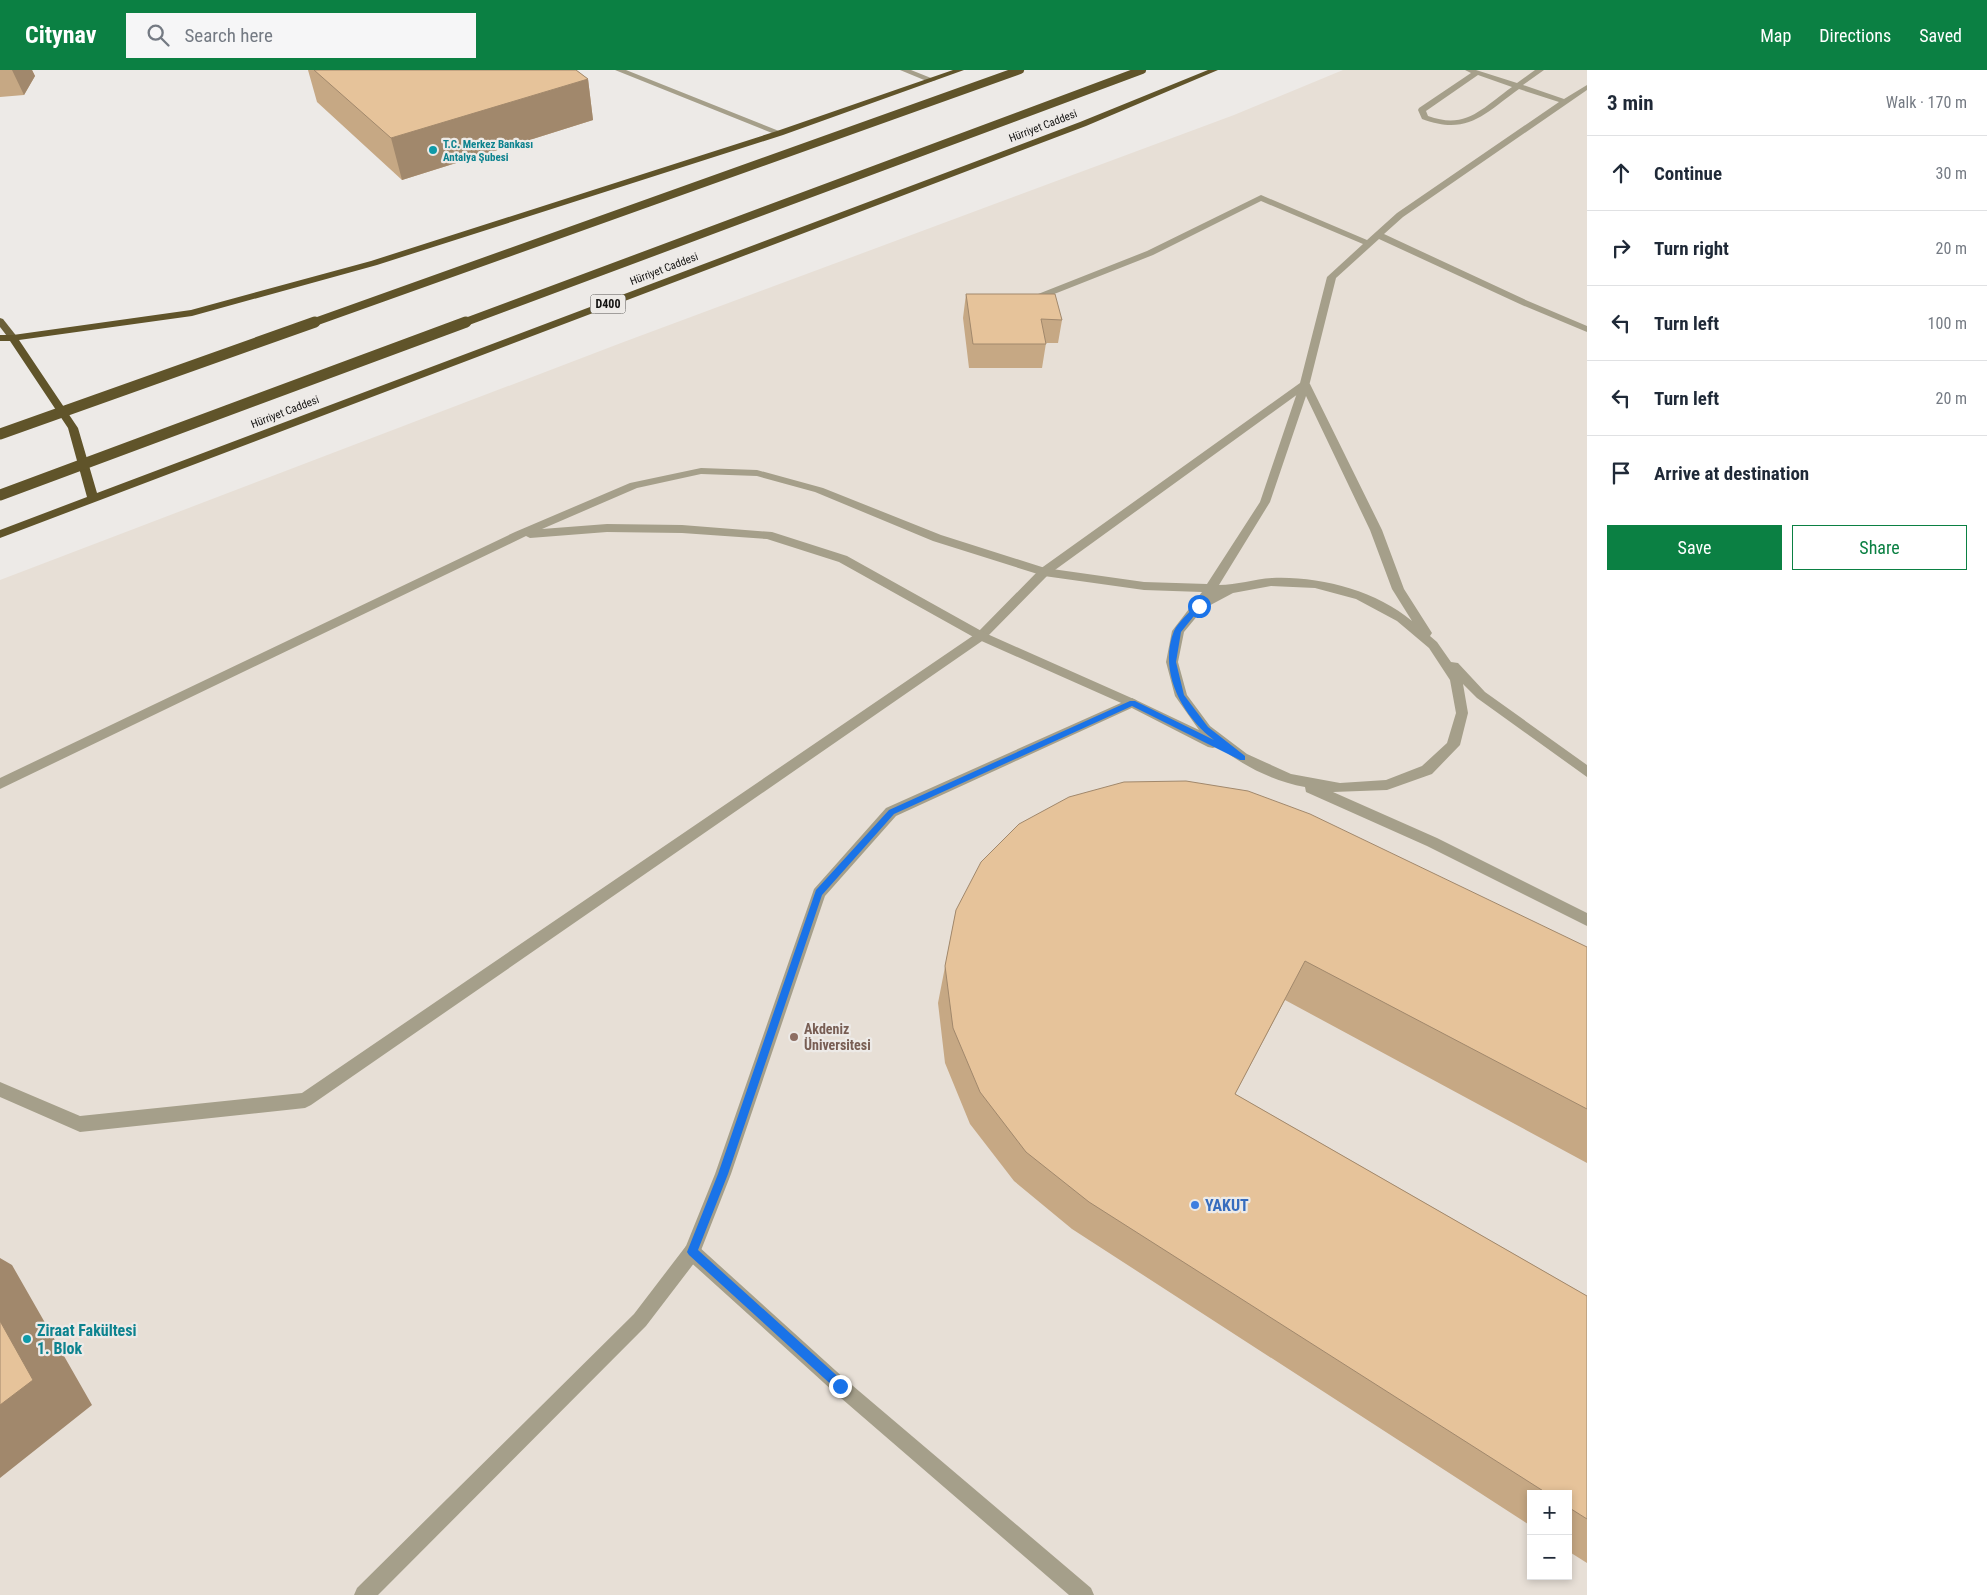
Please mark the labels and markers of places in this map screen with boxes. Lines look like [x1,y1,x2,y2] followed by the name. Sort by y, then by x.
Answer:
[443,138,533,164] place label: T.C. Merkez Bankası Antalya Şubesi
[427,144,439,156] marker: T.C. Merkez Bankası Antalya Şubesi
[804,1021,871,1053] place label: Akdeniz Üniversitesi
[788,1031,800,1043] marker: Akdeniz Üniversitesi
[1205,1196,1249,1215] place label: YAKUT
[1189,1199,1201,1211] marker: YAKUT
[37,1321,137,1358] place label: Ziraat Fakültesi 1. Blok
[21,1333,33,1345] marker: Ziraat Fakültesi 1. Blok

